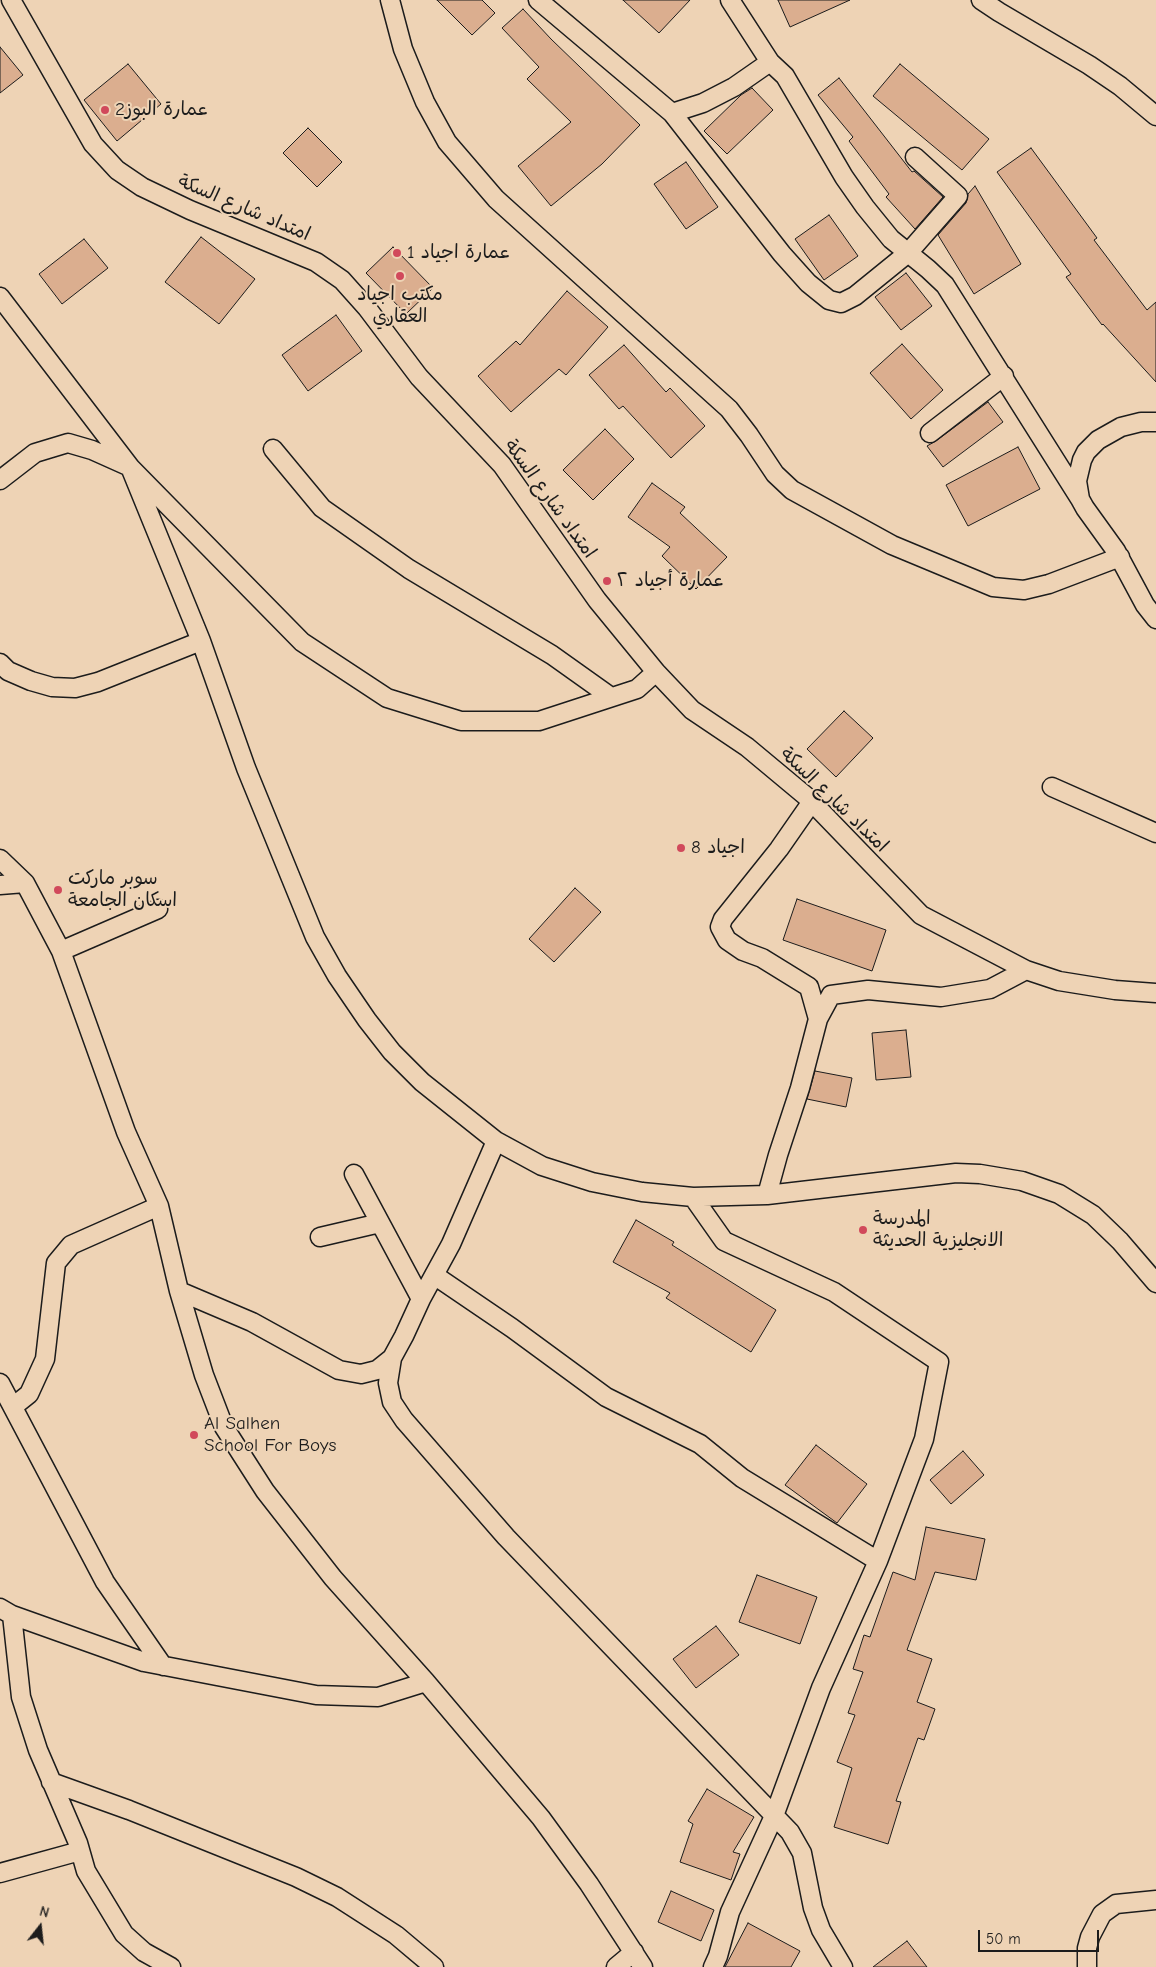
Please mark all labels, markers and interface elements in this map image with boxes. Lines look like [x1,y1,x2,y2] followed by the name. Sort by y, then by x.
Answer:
[115,99,209,121] place label: عمارة البوز2
[99,104,111,116] marker: عمارة البوز2
[174,170,314,246] street label: امتداد شارع السكة
[407,242,511,264] place label: عمارة اجياد 1
[391,247,403,259] marker: عمارة اجياد 1
[394,270,406,282] marker: مكتب اجياد العقاري
[357,284,443,328] place label: مكتب اجياد العقاري
[499,435,601,563] street label: امتداد شارع السكة
[617,570,725,592] place label: عمارة أجياد ٢
[601,575,613,587] marker: عمارة أجياد ٢
[775,743,893,857] street label: امتداد شارع السكة
[691,837,745,859] place label: اجياد 8
[675,842,687,854] marker: اجياد 8
[68,868,177,912] place label: سوبر ماركت اسكان الجامعة
[52,884,64,896] marker: سوبر ماركت اسكان الجامعة
[873,1208,1003,1252] place label: المدرسة الانجليزية الحديثة
[857,1224,869,1236] marker: المدرسة الانجليزية الحديثة
[204,1413,336,1457] place label: Al Salhen School For Boys
[188,1429,200,1441] marker: Al Salhen School For Boys
[15,1902,65,1952] north arrow
[38,1903,51,1922] text: N
[981,1920,1102,1952] scale bar
[986,1930,1021,1948] text: 50 m

